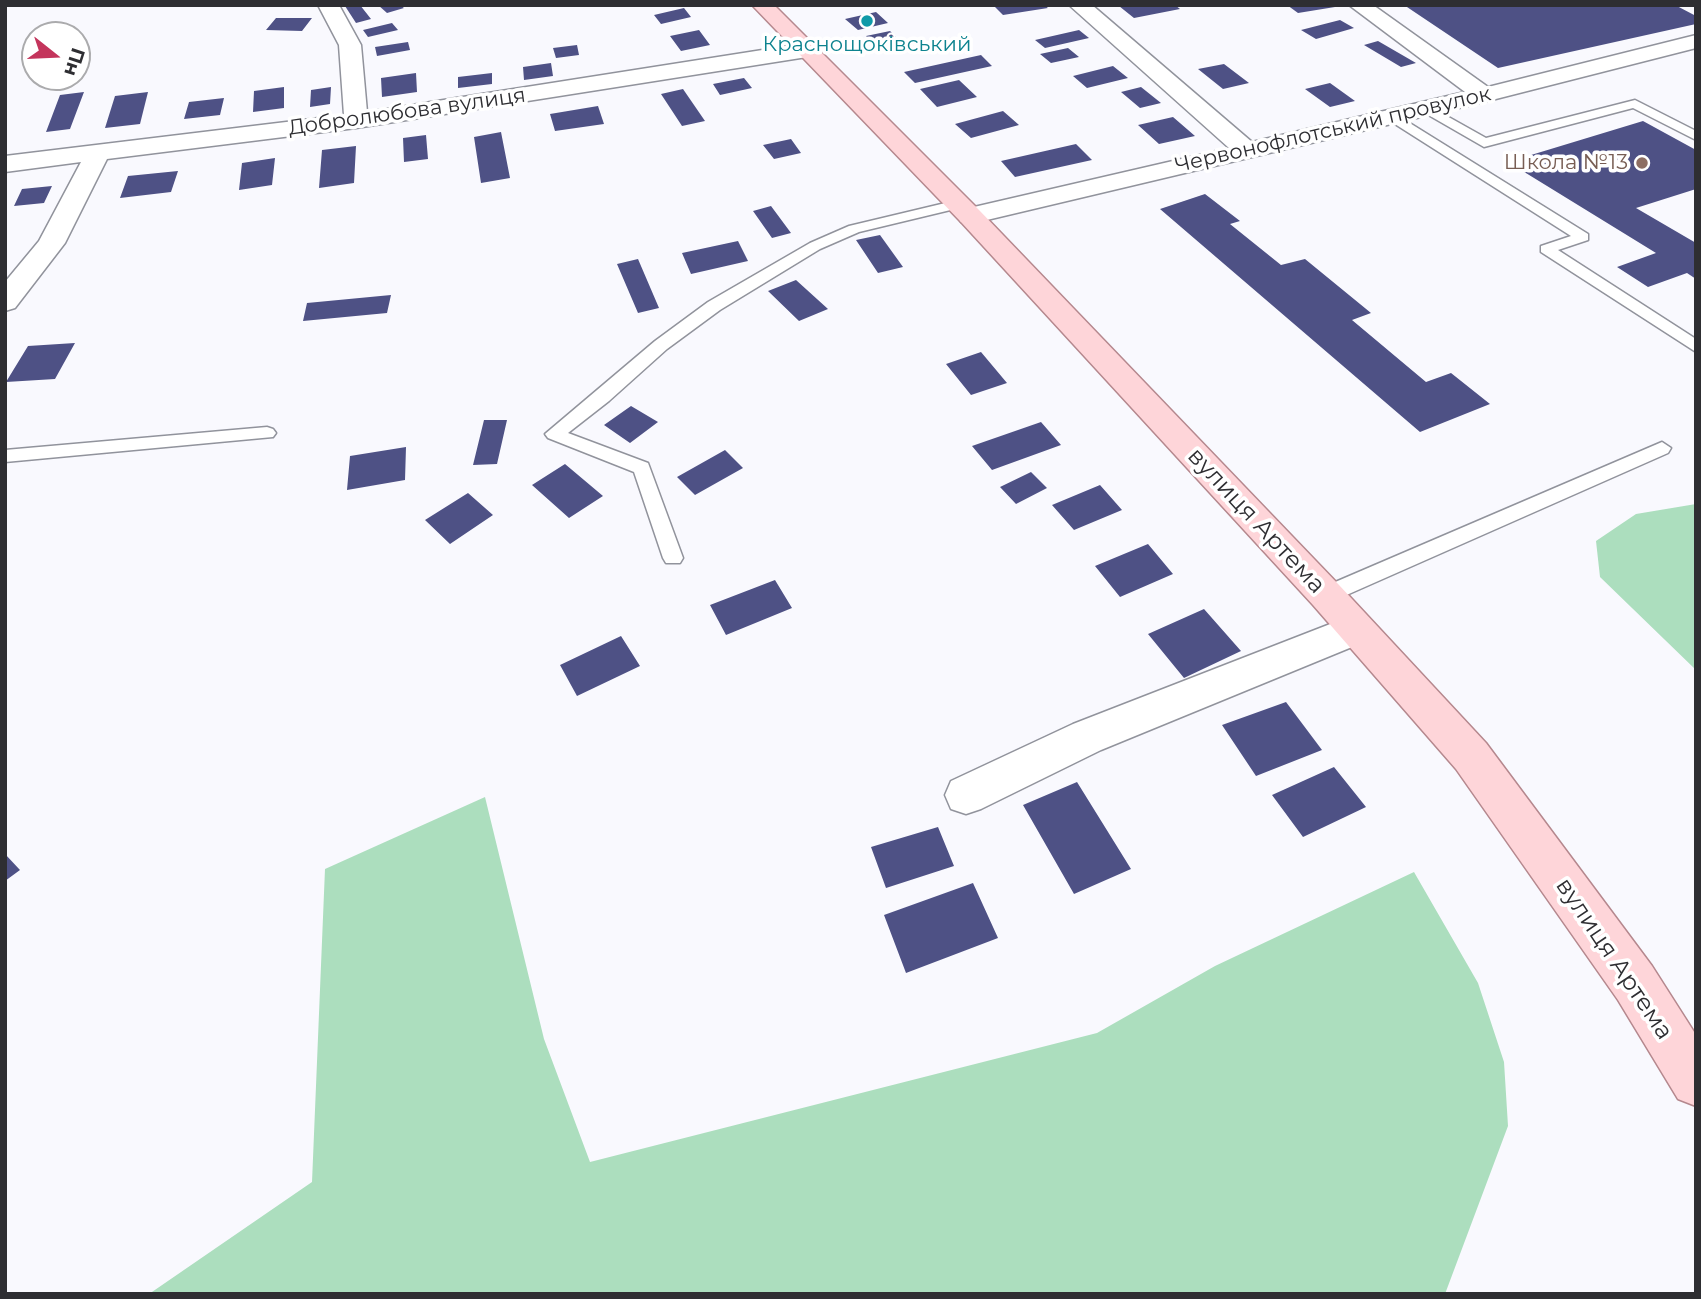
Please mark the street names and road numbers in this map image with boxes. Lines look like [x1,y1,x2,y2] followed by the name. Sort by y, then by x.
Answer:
[1173,81,1493,179] street label: Червонофлотський провулок
[287,83,527,141] street label: Добролюбова вулиця
[1181,442,1331,600] street label: вулиця Артема
[1549,873,1679,1045] street label: вулиця Артема

